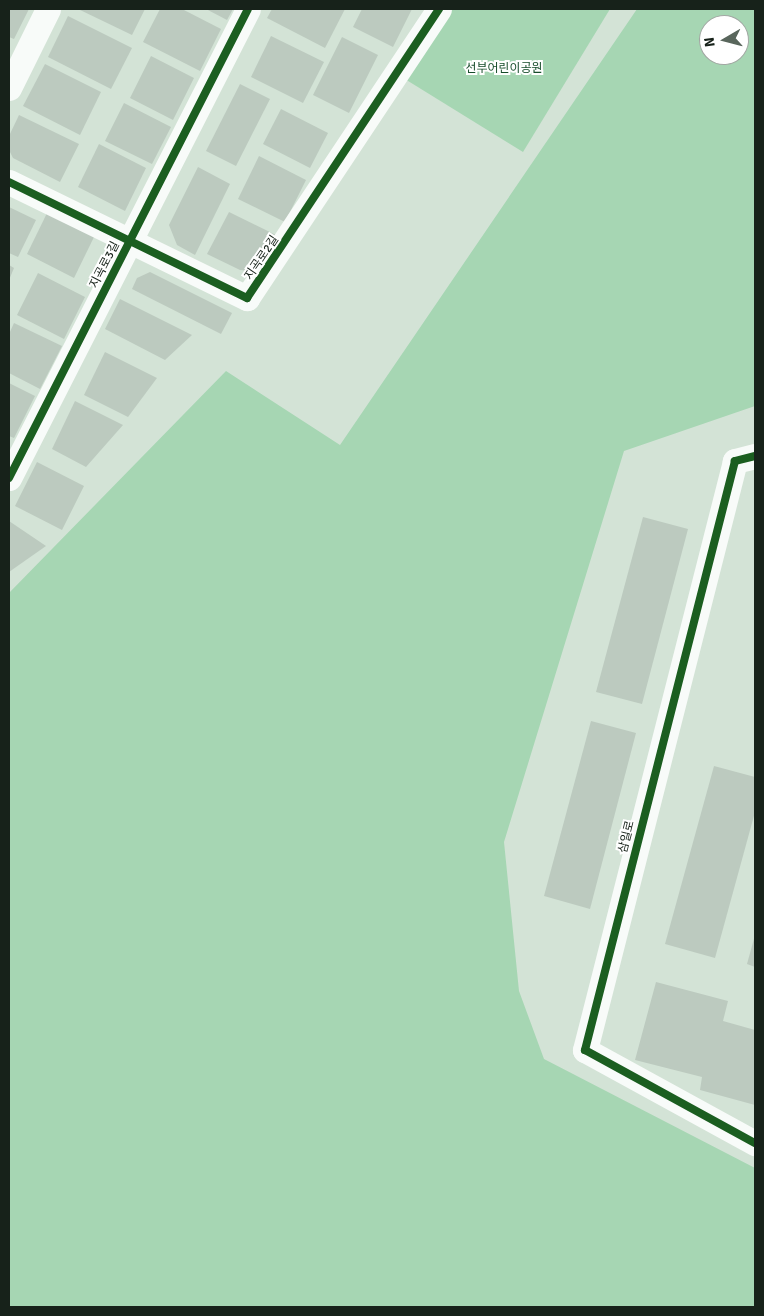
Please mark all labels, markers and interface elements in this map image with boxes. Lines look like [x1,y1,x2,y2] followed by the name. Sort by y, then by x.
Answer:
[699,15,749,65] north arrow
[701,36,719,48] text: N
[465,62,543,76] park label: 선부어린이공원
[242,233,282,283] street label: 지곡로2길
[87,239,123,291] street label: 지곡로3길
[616,819,638,855] street label: 삼일로

